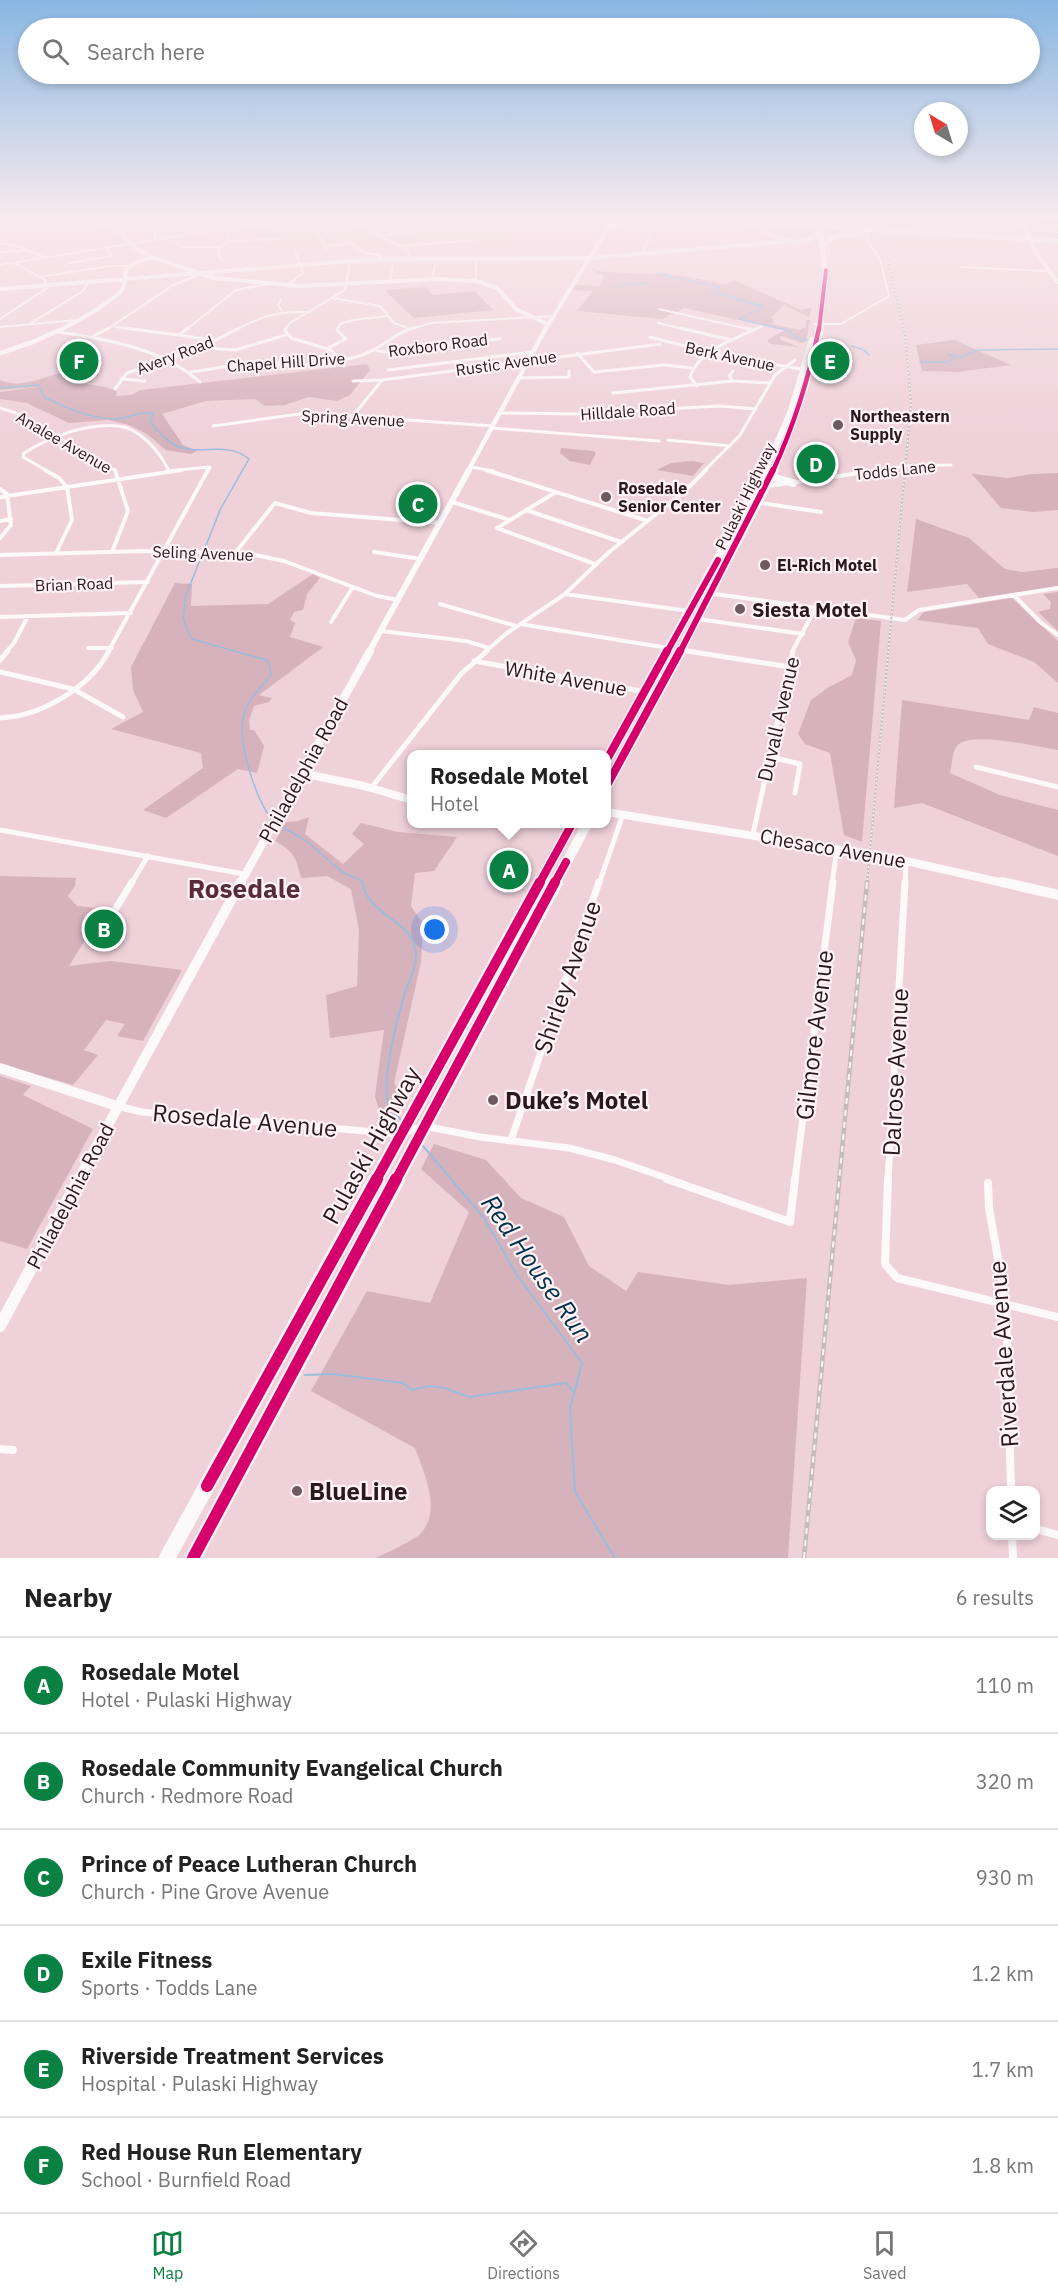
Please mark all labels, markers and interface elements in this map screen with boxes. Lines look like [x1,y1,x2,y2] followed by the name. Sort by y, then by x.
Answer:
[18,18,1040,84] search box
[39,35,72,68] icon: search
[87,37,205,66] text: Search here
[914,102,968,156] north arrow
[387,329,489,361] street label: Roxboro Road
[134,331,216,379] street label: Avery Road
[684,337,777,375] street label: Berk Avenue
[60,338,98,384] pin: F
[810,338,850,384] pin: E
[454,346,558,380] street label: Rustic Avenue
[226,348,346,376] street label: Chapel Hill Drive
[580,398,676,424] street label: Hilldale Road
[301,405,405,431] street label: Spring Avenue
[850,406,950,444] place label: Northeastern Supply
[13,407,116,478] street label: Analee Avenue
[831,418,845,432] marker: Northeastern Supply
[710,439,780,553] street label: Pulaski Highway
[796,442,836,486] pin: D
[853,456,937,484] street label: Todds Lane
[618,478,721,516] place label: Rosedale Senior Center
[398,482,438,526] pin: C
[599,490,613,504] marker: Rosedale Senior Center
[152,541,254,565] street label: Seling Avenue
[777,555,877,575] place label: El-Rich Motel
[758,558,772,572] marker: El-Rich Motel
[34,573,114,595] street label: Brian Road
[752,596,868,623] place label: Siesta Motel
[733,602,747,616] marker: Siesta Motel
[503,654,629,702] street label: White Avenue
[751,654,805,784] street label: Duvall Avenue
[252,693,354,847] street label: Philadelphia Road
[407,750,611,828] popup
[430,761,588,790] text: Rosedale Motel
[430,790,479,817] text: Hotel
[758,822,908,874] street label: Chesaco Avenue
[490,848,528,892] pin: A
[188,871,300,905] district label: Rosedale
[526,896,608,1058] street label: Shirley Avenue
[84,906,124,952] pin: B
[420,915,449,944] your location
[788,948,840,1122] street label: Gilmore Avenue
[875,987,915,1157] street label: Dalrose Avenue
[314,1060,428,1230] street label: Pulaski Highway
[505,1084,648,1116] place label: Duke’s Motel
[486,1093,500,1107] marker: Duke’s Motel
[151,1096,339,1144] street label: Rosedale Avenue
[20,1118,120,1274] street label: Philadelphia Road
[474,1187,602,1349] water label: Red House Run
[981,1260,1025,1448] street label: Riverdale Avenue
[309,1475,407,1507] place label: BlueLine
[290,1484,304,1498] marker: BlueLine
[986,1486,1040,1540] map controls
[986,1486,1040,1540] button: layers
[24,1580,112,1614] text: Nearby
[956,1584,1034,1611] text: 6 results
[81,1657,239,1686] text: Rosedale Motel
[37,1672,50,1699] text: A
[976,1672,1034,1699] text: 110 m
[81,1686,292,1713] text: Hotel · Pulaski Highway
[81,1753,503,1782] text: Rosedale Community Evangelical Church
[37,1768,50,1795] text: B
[976,1768,1034,1795] text: 320 m
[81,1782,293,1809] text: Church · Redmore Road
[81,1849,417,1878] text: Prince of Peace Lutheran Church
[37,1864,50,1891] text: C
[976,1864,1034,1891] text: 930 m
[81,1878,329,1905] text: Church · Pine Grove Avenue
[81,1945,212,1974] text: Exile Fitness
[37,1960,50,1987] text: D
[972,1960,1034,1987] text: 1.2 km
[81,1974,258,2001] text: Sports · Todds Lane
[81,2041,384,2070] text: Riverside Treatment Services
[37,2056,50,2083] text: E
[972,2056,1034,2083] text: 1.7 km
[81,2070,318,2097] text: Hospital · Pulaski Highway
[81,2137,362,2166] text: Red House Run Elementary
[38,2152,49,2179] text: F
[972,2152,1034,2179] text: 1.8 km
[81,2166,291,2193] text: School · Burnfield Road
[151,2227,184,2283] tab: Map
[487,2227,560,2283] tab: Directions
[863,2227,907,2283] tab: Saved

